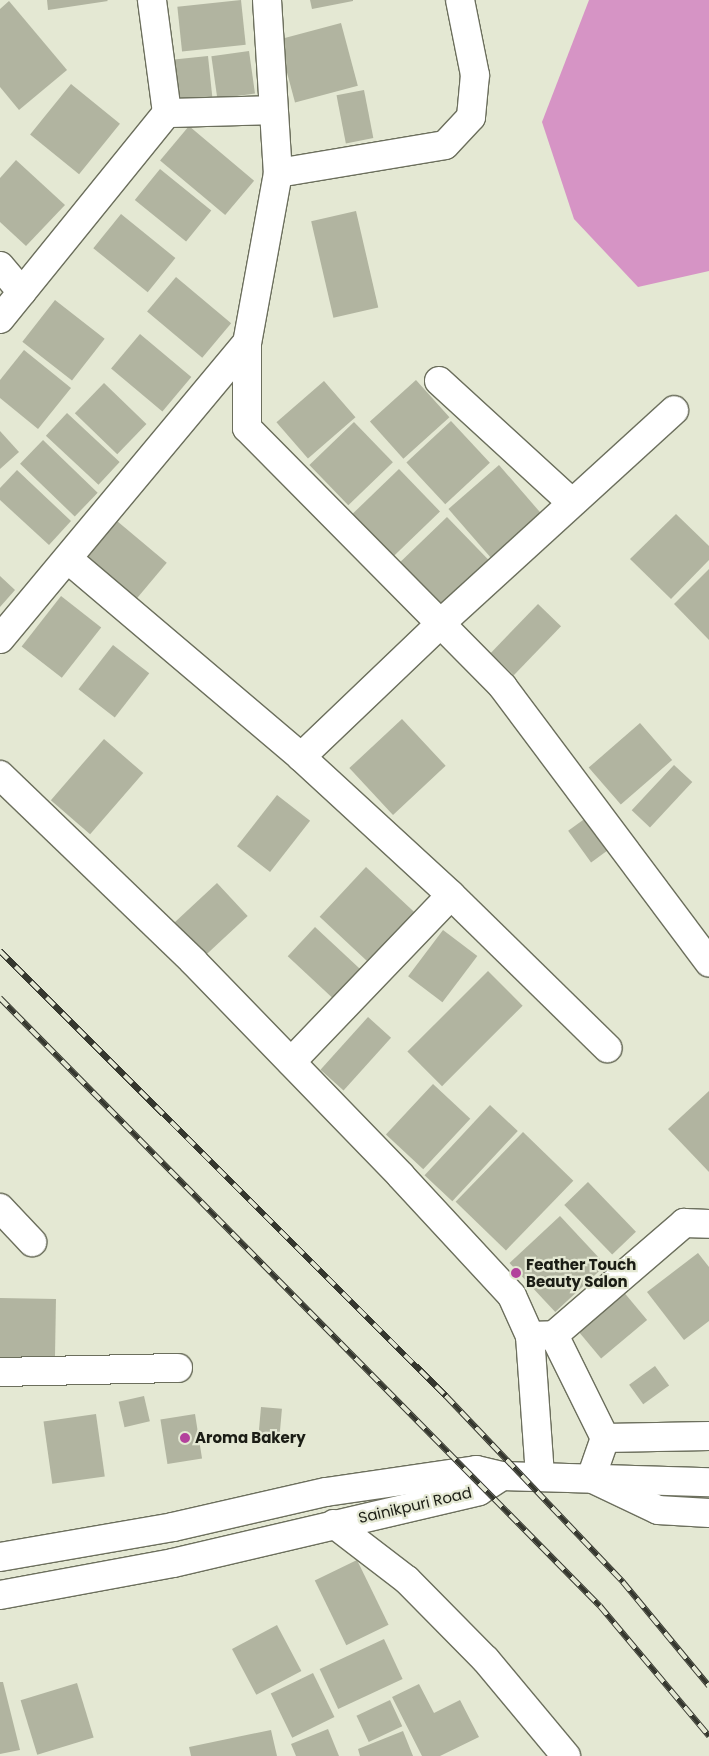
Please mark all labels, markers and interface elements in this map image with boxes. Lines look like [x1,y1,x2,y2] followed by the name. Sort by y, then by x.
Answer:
[526,1255,636,1290] place label: Feather Touch Beauty Salon
[510,1267,522,1279] marker: Feather Touch Beauty Salon
[195,1429,306,1447] place label: Aroma Bakery
[179,1432,191,1444] marker: Aroma Bakery
[357,1483,473,1527] street label: Sainikpuri Road

